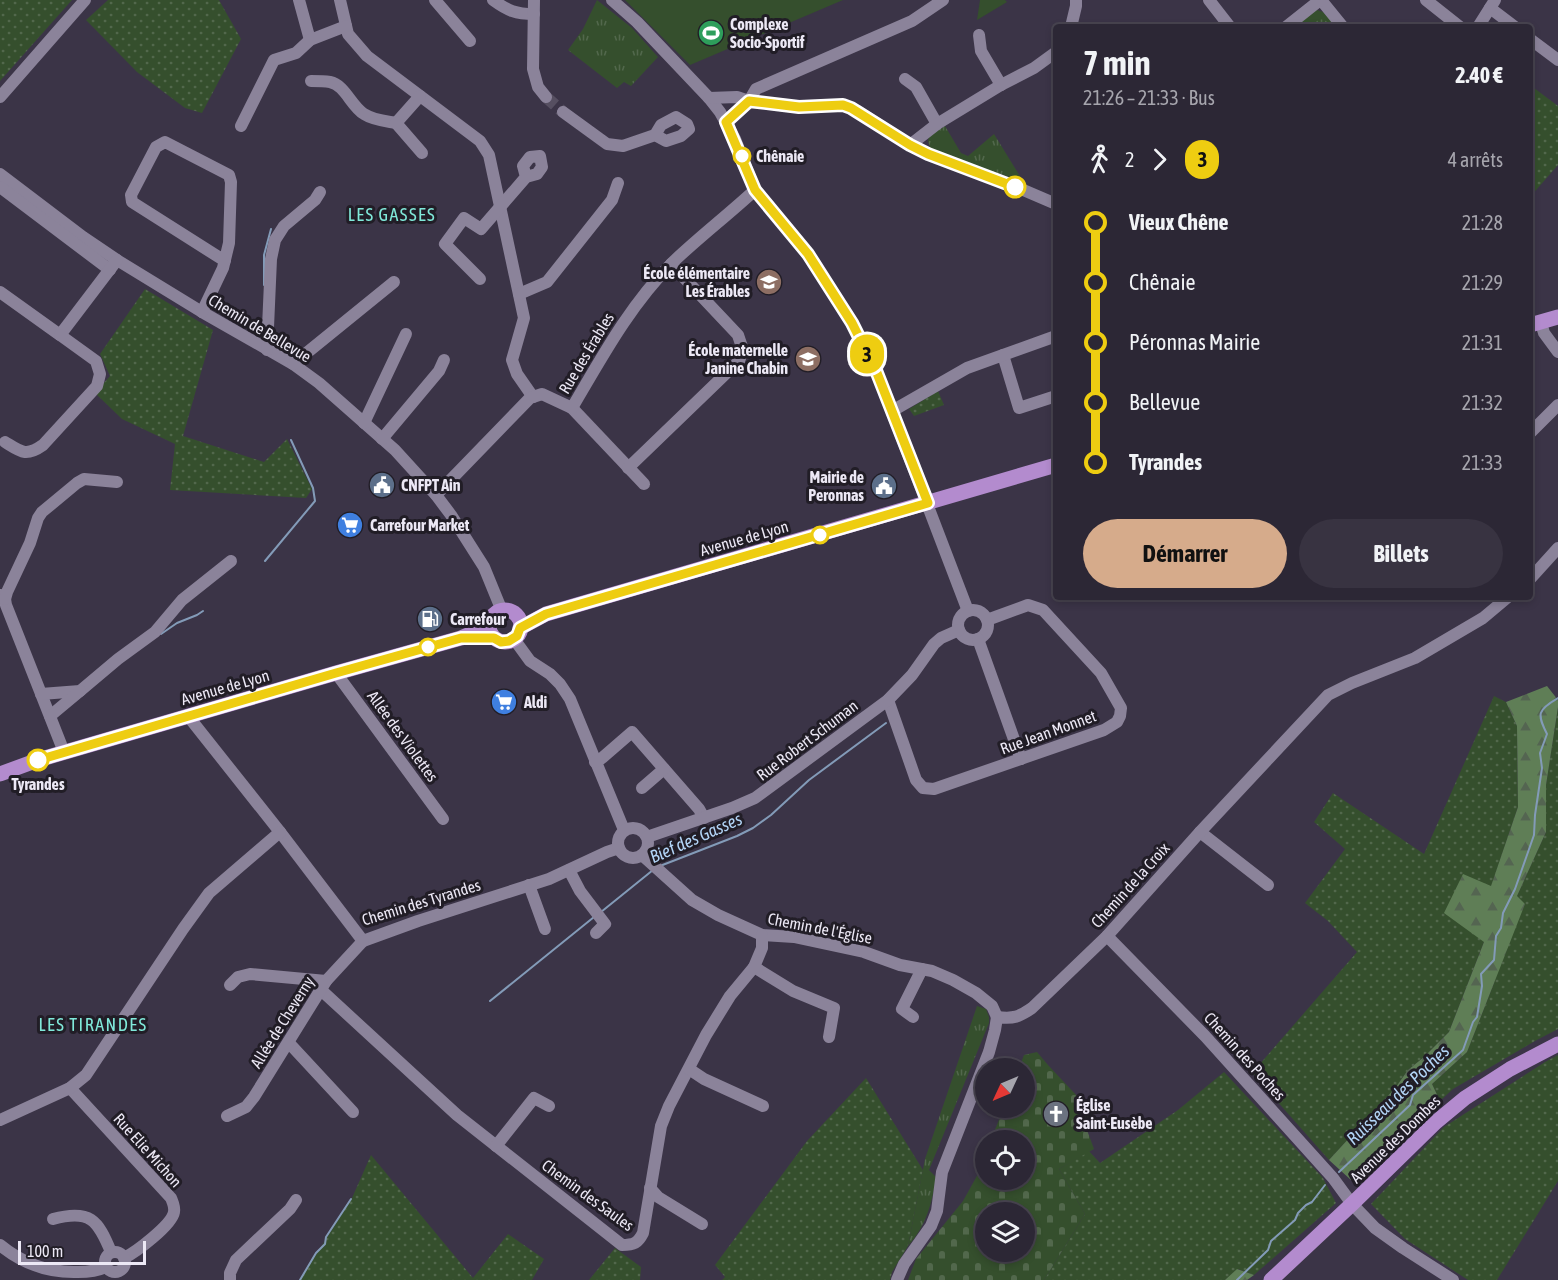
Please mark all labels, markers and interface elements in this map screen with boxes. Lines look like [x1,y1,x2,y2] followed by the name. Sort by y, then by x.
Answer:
[730,15,805,51] place label: Complexe Socio-Sportif
[696,18,726,48] sports icon: Complexe Socio-Sportif
[1083,44,1150,82] text: 7 min
[1455,62,1503,88] text: 2.40 €
[1083,86,1215,109] text: 21:26 – 21:33 · Bus
[1083,143,1116,176] icon: walk
[1143,143,1176,176] icon: forward
[733,147,751,165] marker: Chênaie
[756,147,804,165] place label: Chênaie
[1197,147,1207,171] text: 3
[1125,148,1134,171] text: 2
[1448,148,1503,171] text: 4 arrêts
[1004,176,1026,198] unlabelled marker
[348,204,436,225] district label: LES GASSES
[1129,209,1229,235] text: Vieux Chêne
[1462,211,1503,234] text: 21:28
[643,264,750,300] place label: École élémentaire Les Érables
[754,267,784,297] school or university icon: École élémentaire Les Érables
[1129,269,1196,295] text: Chênaie
[1462,271,1503,294] text: 21:29
[206,290,314,366] street label: Chemin de Bellevue
[555,309,617,397] street label: Rue des Érables
[1129,329,1260,355] text: Péronnas Mairie
[1462,331,1503,354] text: 21:31
[848,334,886,374] line badge: 3
[688,341,788,377] place label: École maternelle Janine Chabin
[862,342,872,366] text: 3
[793,344,823,374] school or university icon: École maternelle Janine Chabin
[1129,389,1200,415] text: Bellevue
[1462,391,1503,414] text: 21:32
[1129,449,1202,475] text: Tyrandes
[1462,451,1503,474] text: 21:33
[808,468,864,504] place label: Mairie de Peronnas
[367,470,397,500] public building icon: CNFPT Ain
[869,471,899,501] public building icon: Mairie de Peronnas
[401,476,461,494] place label: CNFPT Ain
[335,510,365,540] supermarket icon: Carrefour Market
[370,516,470,534] place label: Carrefour Market
[698,517,790,560] street label: Avenue de Lyon
[1083,519,1287,588] button: Démarrer
[1299,519,1503,588] button: Billets
[811,526,829,544] unlabelled marker
[415,604,445,634] fuel station icon: Carrefour
[450,610,506,628] place label: Carrefour
[419,638,437,656] unlabelled marker
[179,666,271,709] street label: Avenue de Lyon
[364,687,442,785] street label: Allée des Violettes
[489,687,519,717] supermarket icon: Aldi
[523,693,548,711] place label: Aldi
[753,696,861,784] street label: Rue Robert Schuman
[998,706,1099,758] street label: Rue Jean Monnet
[27,749,49,771] marker: Tyrandes
[11,775,65,793] place label: Tyrandes
[646,808,745,867] water label: Bief des Gasses
[1087,838,1173,931] street label: Chemin de la Croix
[359,875,483,930] street label: Chemin des Tyrandes
[766,909,874,948] street label: Chemin de l'Église
[247,973,318,1072] street label: Allée de Cheverny
[1201,1008,1289,1104] street label: Chemin des Poches
[39,1014,147,1035] district label: LES TIRANDES
[1342,1040,1453,1149] water label: Ruisseau des Poches
[975,1058,1035,1118] north arrow
[975,1058,1035,1262] map controls
[1346,1091,1444,1186] street label: Avenue des Dombes
[1076,1096,1153,1132] place label: Église Saint-Eusèbe
[1041,1099,1071,1129] church icon: Église Saint-Eusèbe
[110,1110,186,1190] street label: Rue Elie Michon
[975,1130,1035,1190] button: locate
[539,1156,638,1235] street label: Chemin des Saules
[975,1202,1035,1262] button: layers
[18,1238,146,1266] scale bar
[27,1242,63,1260] text: 100 m

